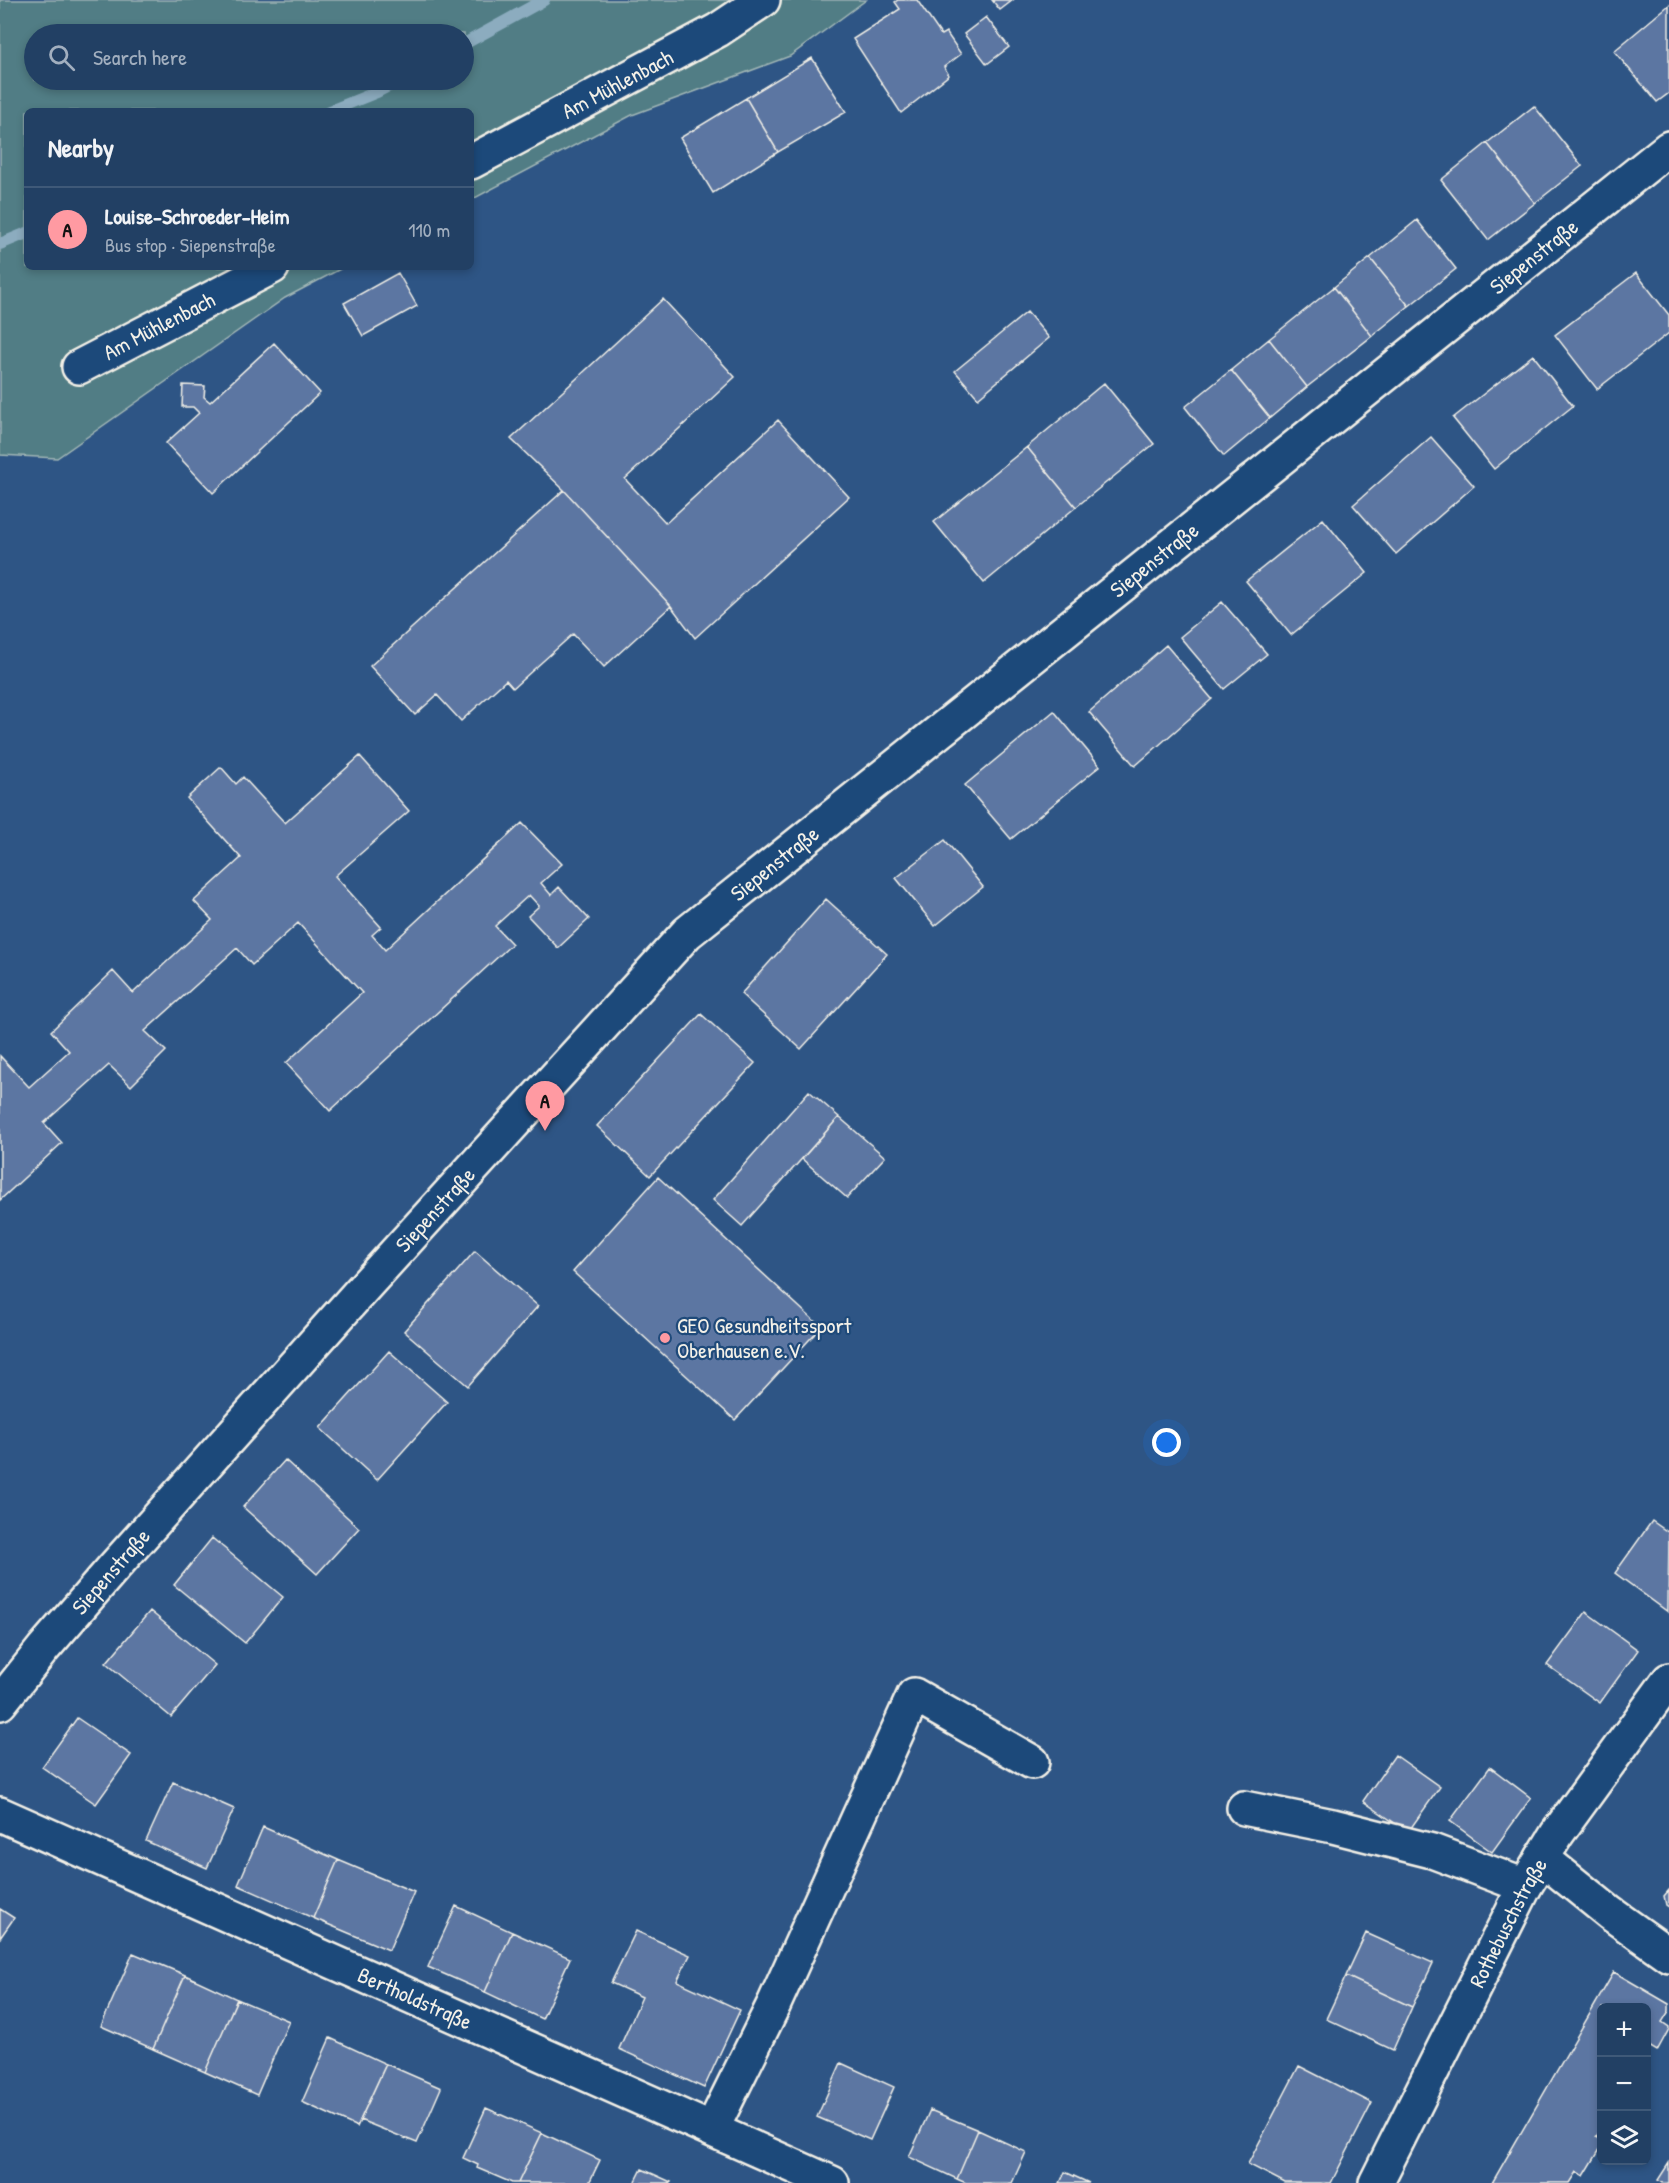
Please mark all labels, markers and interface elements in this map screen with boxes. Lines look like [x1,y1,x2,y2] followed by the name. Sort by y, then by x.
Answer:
[24,24,474,90] search box
[45,41,78,74] icon: search
[93,42,187,72] text: Search here
[557,42,678,126] street label: Am Mühlenbach
[48,130,114,165] text: Nearby
[105,201,290,231] text: Louise-Schroeder-Heim
[1483,211,1584,301] street label: Siepenstraße
[63,216,72,243] text: A
[408,216,450,243] text: 110 m
[105,231,276,258] text: Bus stop · Siepenstraße
[98,284,220,367] street label: Am Mühlenbach
[1103,515,1205,604] street label: Siepenstraße
[724,818,825,908] street label: Siepenstraße
[526,1082,564,1131] pin: A
[388,1160,482,1259] street label: Siepenstraße
[677,1310,852,1365] place label: GEO Gesundheitssport Oberhausen e.V.
[658,1331,672,1345] marker: GEO Gesundheitssport Oberhausen e.V.
[1152,1428,1181,1457] your location
[65,1522,157,1621] street label: Siepenstraße
[1462,1852,1554,1992] street label: Rothebuschstraße
[353,1960,477,2037] street label: Bertholdstraße
[1597,2003,1651,2165] map controls
[1597,2003,1651,2057] button: +
[1597,2057,1651,2111] button: −
[1597,2111,1651,2165] button: layers

